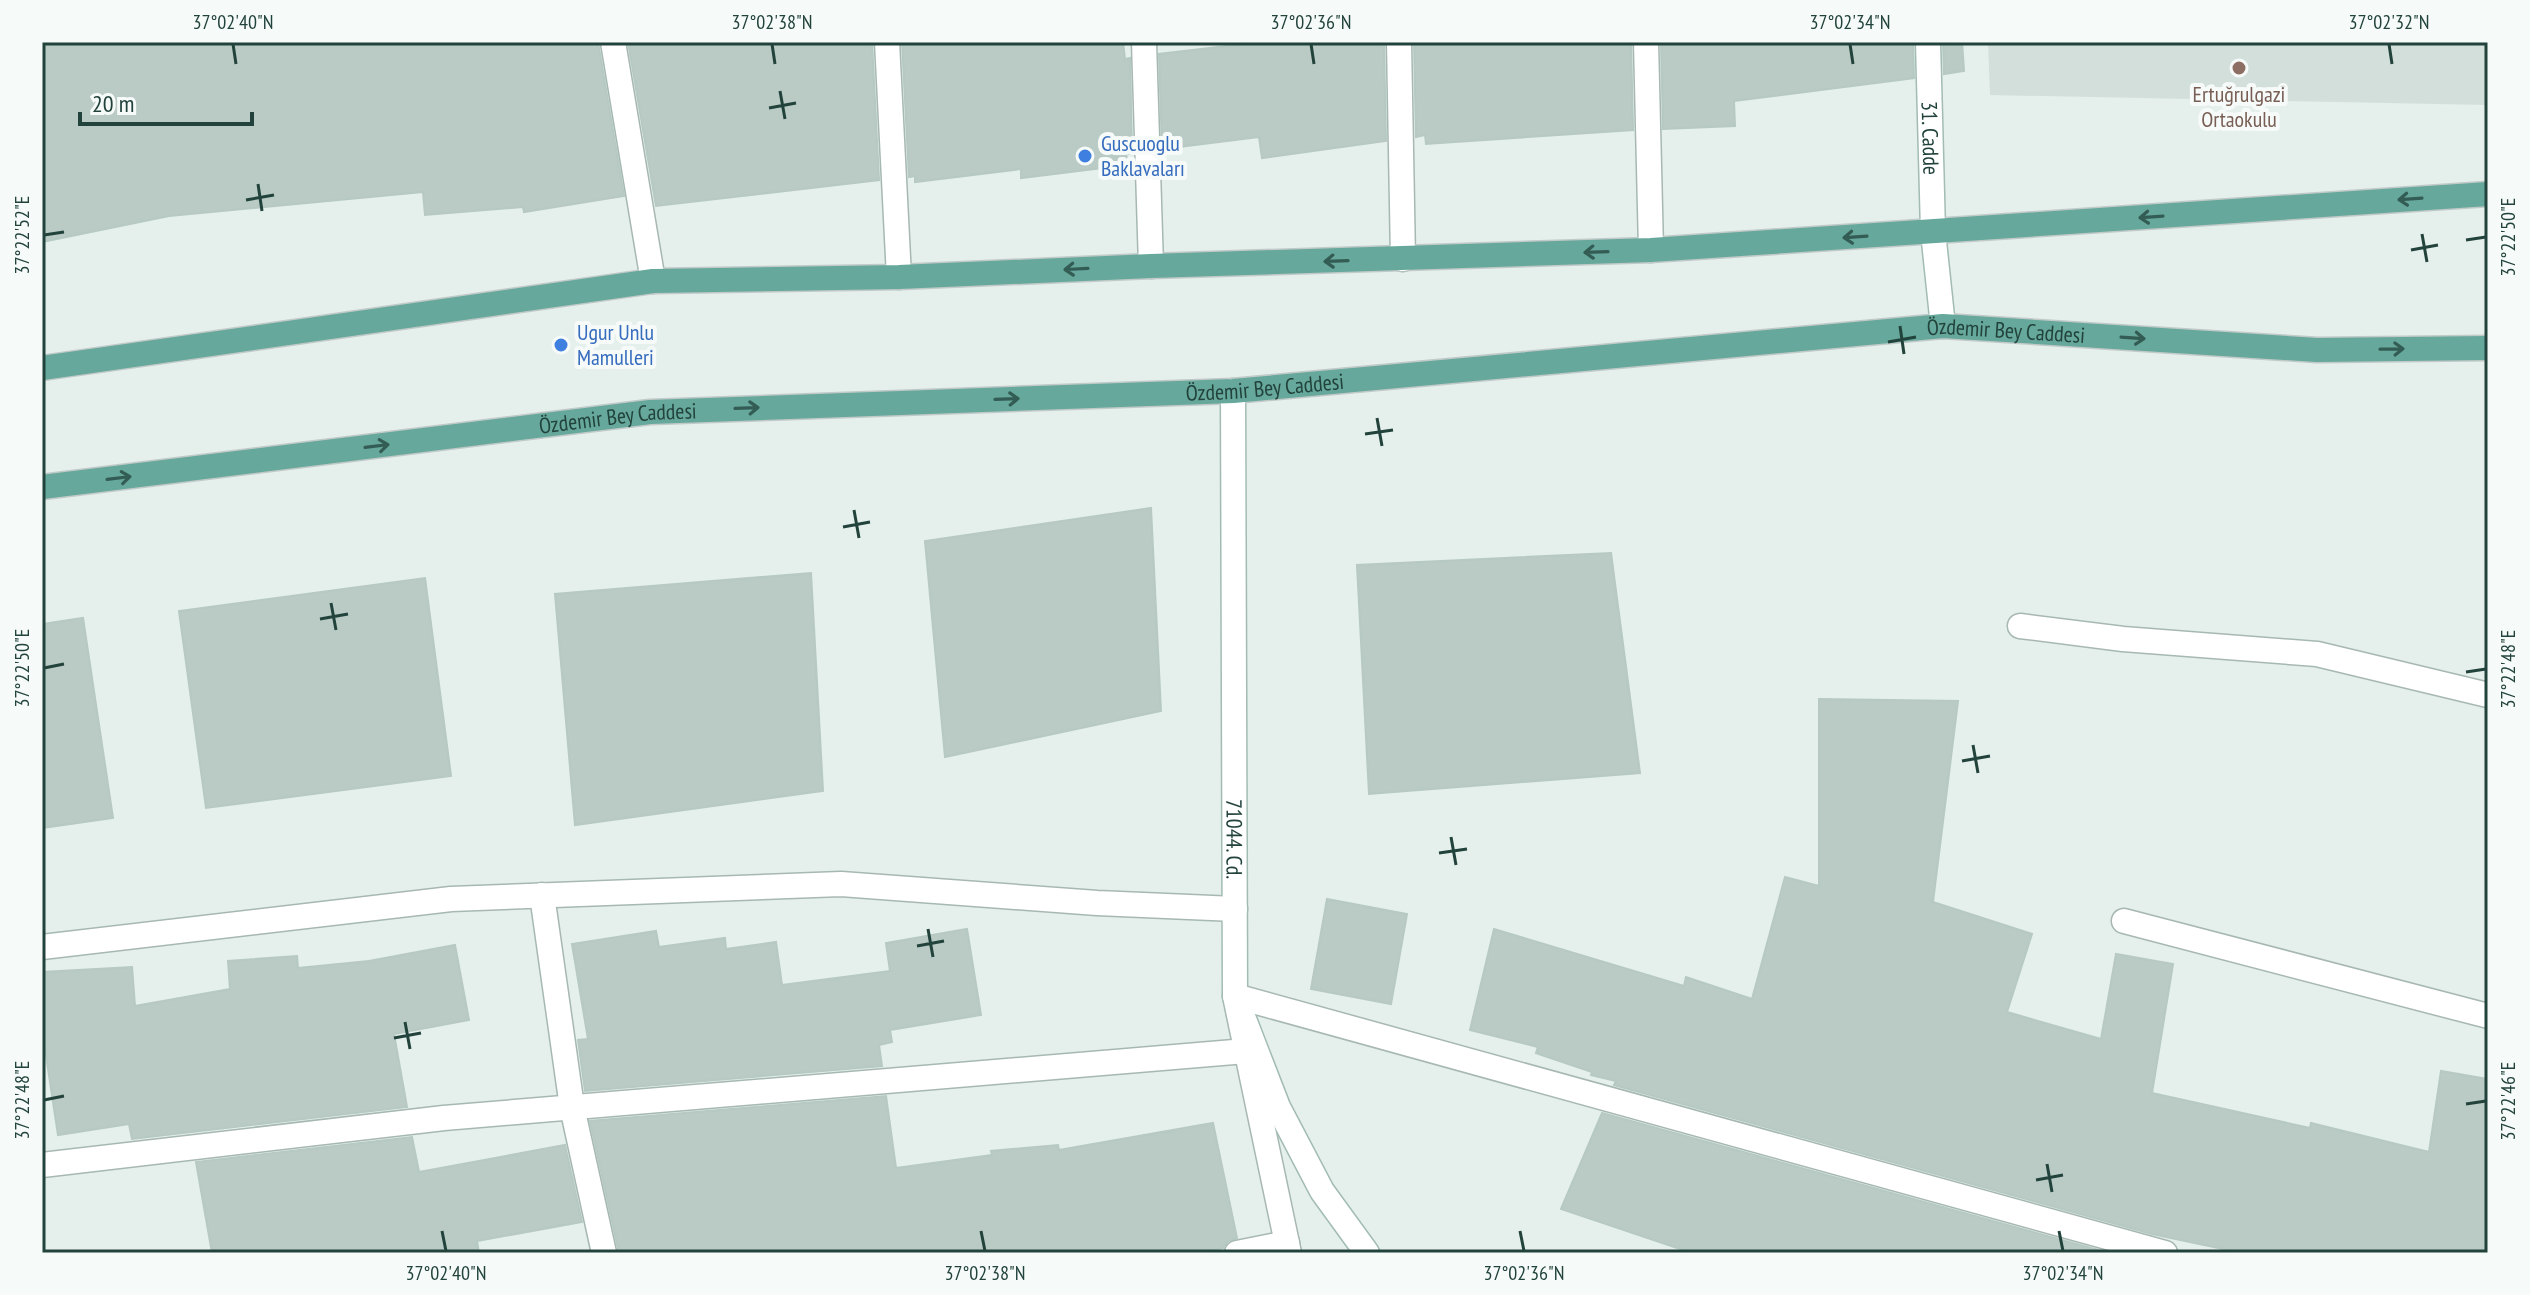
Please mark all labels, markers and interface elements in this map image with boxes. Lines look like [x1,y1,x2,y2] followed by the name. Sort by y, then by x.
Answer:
[193,9,273,35] text: 37°02'40"N
[732,9,812,35] text: 37°02'38"N
[1271,9,1351,35] text: 37°02'36"N
[1810,9,1890,35] text: 37°02'34"N
[2349,9,2429,35] text: 37°02'32"N
[2230,59,2248,77] marker: Ertuğrulgazi Ortaokulu
[80,76,252,126] scale bar
[2193,80,2285,133] place label: Ertuğrulgazi Ortaokulu
[92,88,134,119] text: 20 m
[1916,101,1945,175] street label: 31. Cadde
[1101,129,1185,182] place label: Guscuoglu Baklavaları
[1076,147,1094,165] marker: Guscuoglu Baklavaları
[2397,192,2424,207] one-way arrow
[9,196,35,274] text: 37°22'52"E
[2495,198,2521,276] text: 37°22'50"E
[2138,210,2165,225] one-way arrow
[1842,230,1869,245] one-way arrow
[1583,244,1610,259] one-way arrow
[1323,253,1350,268] one-way arrow
[1063,262,1090,277] one-way arrow
[1926,312,2086,349] street label: Özdemir Bey Caddesi
[577,318,654,371] place label: Ugur Unlu Mamulleri
[2119,331,2146,346] one-way arrow
[552,336,570,354] marker: Ugur Unlu Mamulleri
[2378,341,2405,357] one-way arrow
[1185,367,1345,407] street label: Özdemir Bey Caddesi
[993,391,1020,406] one-way arrow
[537,396,697,440] street label: Özdemir Bey Caddesi
[733,401,760,416] one-way arrow
[364,438,390,453] one-way arrow
[106,470,132,485] one-way arrow
[9,629,35,707] text: 37°22'50"E
[2495,630,2521,708] text: 37°22'48"E
[1220,799,1249,879] street label: 71044. Cd.
[9,1061,35,1139] text: 37°22'48"E
[2495,1062,2521,1140] text: 37°22'46"E
[406,1260,486,1286] text: 37°02'40"N
[945,1260,1025,1286] text: 37°02'38"N
[1484,1260,1564,1286] text: 37°02'36"N
[2023,1260,2103,1286] text: 37°02'34"N

